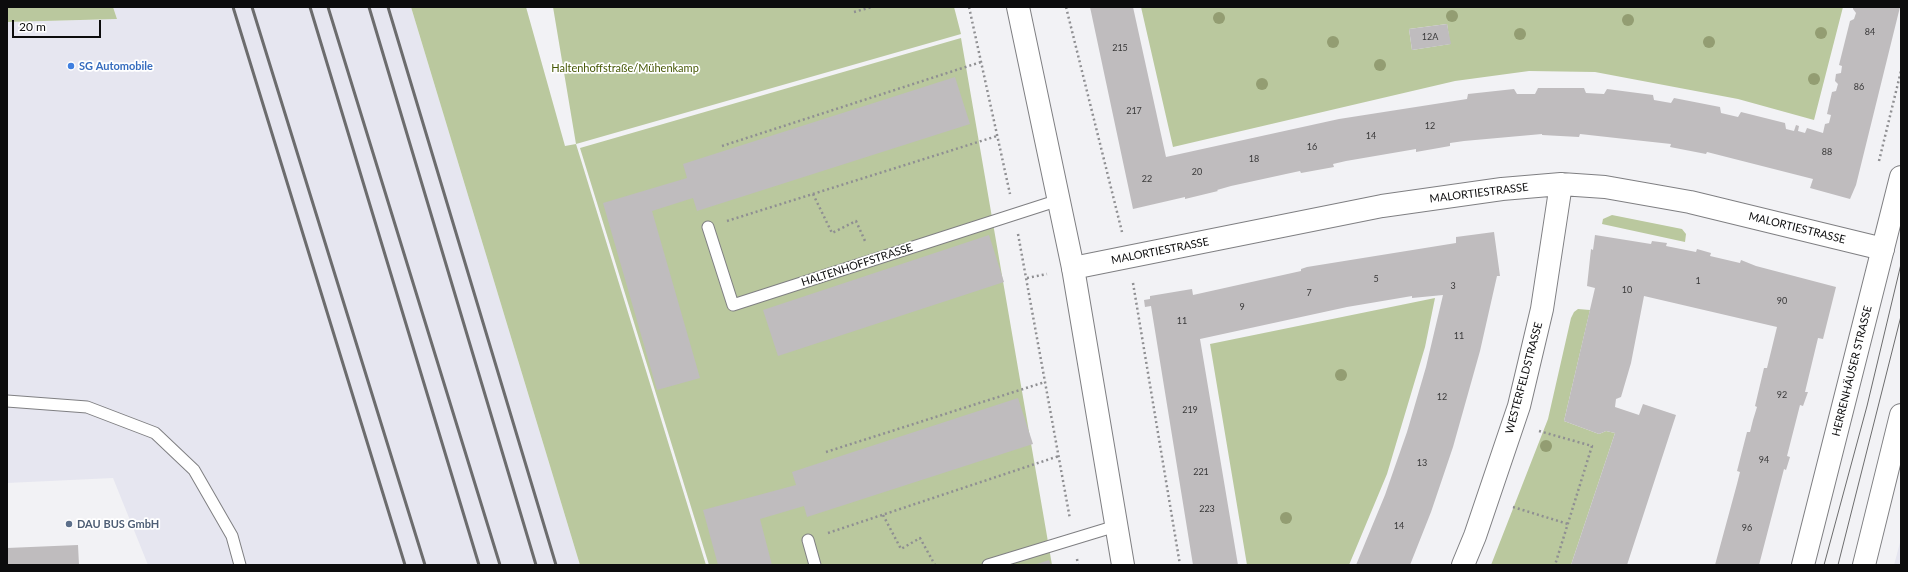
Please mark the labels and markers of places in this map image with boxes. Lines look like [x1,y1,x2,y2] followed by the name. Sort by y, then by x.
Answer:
[79,59,153,73] place label: SG Automobile
[66,61,76,71] marker: SG Automobile
[77,517,159,531] place label: DAU BUS GmbH
[64,519,74,529] marker: DAU BUS GmbH

